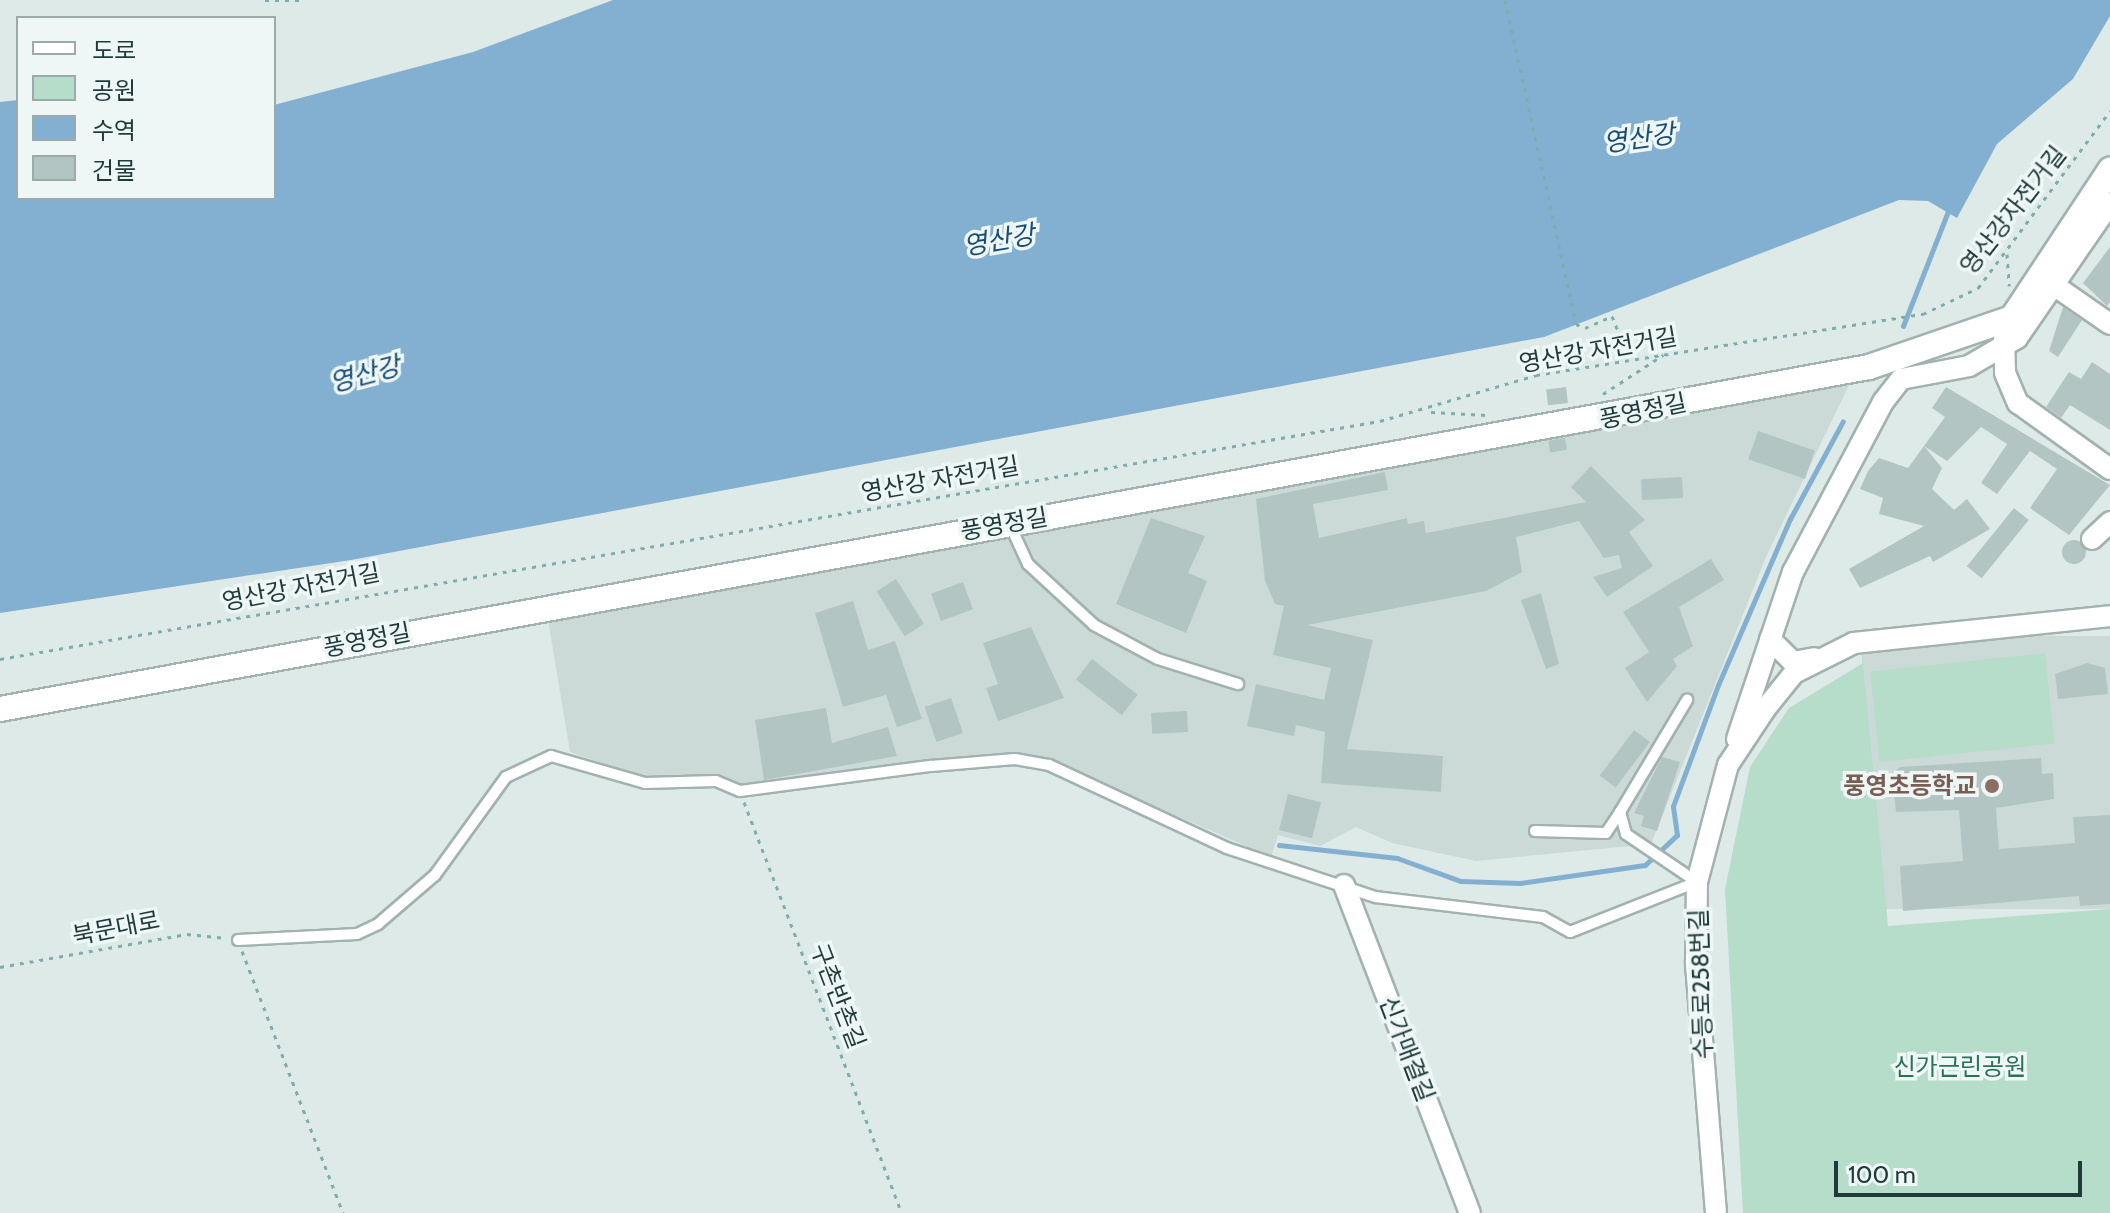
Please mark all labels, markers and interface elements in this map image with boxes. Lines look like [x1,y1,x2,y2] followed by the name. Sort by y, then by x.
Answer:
[16,16,276,200] legend
[92,36,136,65] text: 도로
[92,76,136,105] text: 공원
[92,116,136,145] text: 수역
[1601,119,1677,159] water label: 영산강
[1954,140,2072,280] street label: 영산강자전거길
[92,156,136,185] text: 건물
[961,219,1037,263] water label: 영산강
[1517,322,1679,378] street label: 영산강 자전거길
[326,351,404,399] water label: 영산강
[1597,388,1689,434] street label: 풍영정길
[859,451,1021,507] street label: 영산강 자전거길
[958,502,1050,546] street label: 풍영정길
[220,558,382,616] street label: 영산강 자전거길
[321,617,413,663] street label: 풍영정길
[1844,772,1976,800] place label: 풍영초등학교
[1983,777,2001,795] marker: 풍영초등학교
[70,905,162,951] street label: 북문대로
[1684,908,1718,1060] street label: 수등로258번길
[805,939,871,1053] street label: 구촌반촌길
[1374,992,1440,1106] street label: 신가매결길
[1894,1053,2026,1081] park label: 신가근린공원
[1838,1145,2086,1195] scale bar
[1848,1160,1916,1189] text: 100 m

